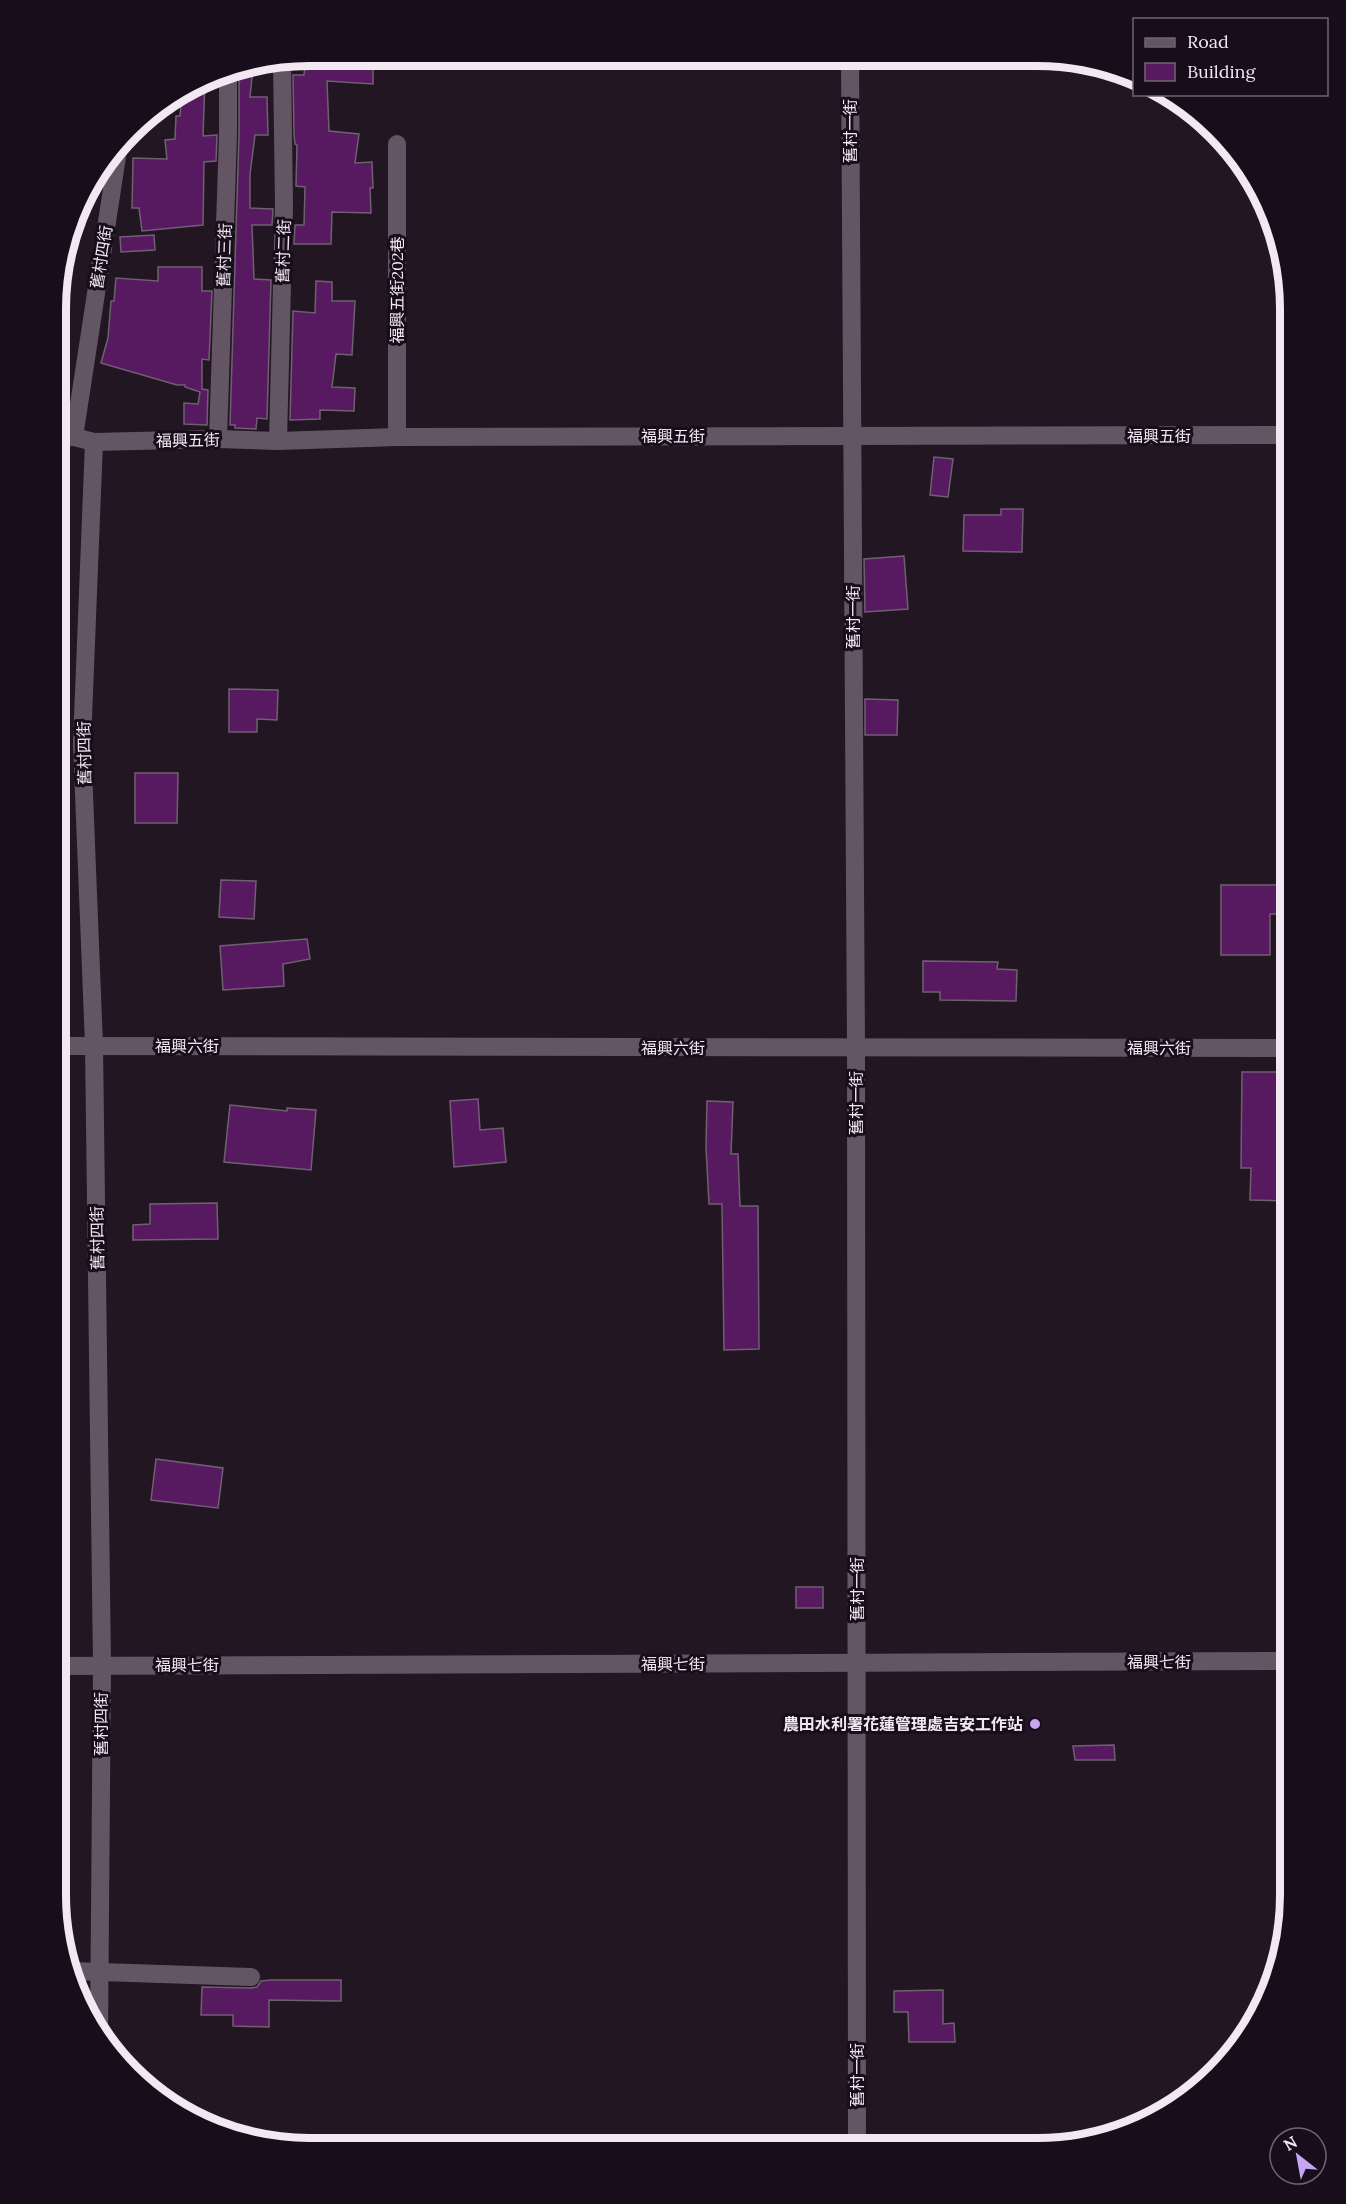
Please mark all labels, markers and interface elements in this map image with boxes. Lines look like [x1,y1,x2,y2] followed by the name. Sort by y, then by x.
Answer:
[1133,18,1328,96] legend
[1187,30,1229,53] text: Road
[1187,60,1257,83] text: Building
[840,99,860,163] street label: 舊村一街
[272,219,294,283] street label: 舊村二街
[213,223,235,287] street label: 舊村三街
[86,224,116,290] street label: 舊村四街
[387,236,407,344] street label: 福興五街202巷
[641,426,705,446] street label: 福興五街
[1127,426,1191,446] street label: 福興五街
[156,429,220,451] street label: 福興五街
[843,585,863,649] street label: 舊村一街
[73,721,95,785] street label: 舊村四街
[155,1036,219,1056] street label: 福興六街
[641,1038,705,1058] street label: 福興六街
[1127,1038,1191,1058] street label: 福興六街
[846,1071,866,1135] street label: 舊村一街
[86,1206,108,1270] street label: 舊村四街
[847,1557,867,1621] street label: 舊村一街
[1127,1652,1191,1672] street label: 福興七街
[641,1654,705,1674] street label: 福興七街
[155,1655,219,1675] street label: 福興七街
[91,1692,111,1756] street label: 舊村四街
[783,1714,1023,1734] place label: 農田水利署花蓮管理處吉安工作站
[1028,1717,1042,1731] marker: 農田水利署花蓮管理處吉安工作站
[847,2043,867,2107] street label: 舊村一街
[1268,2126,1328,2186] north arrow
[1280,2131,1301,2155] text: N

